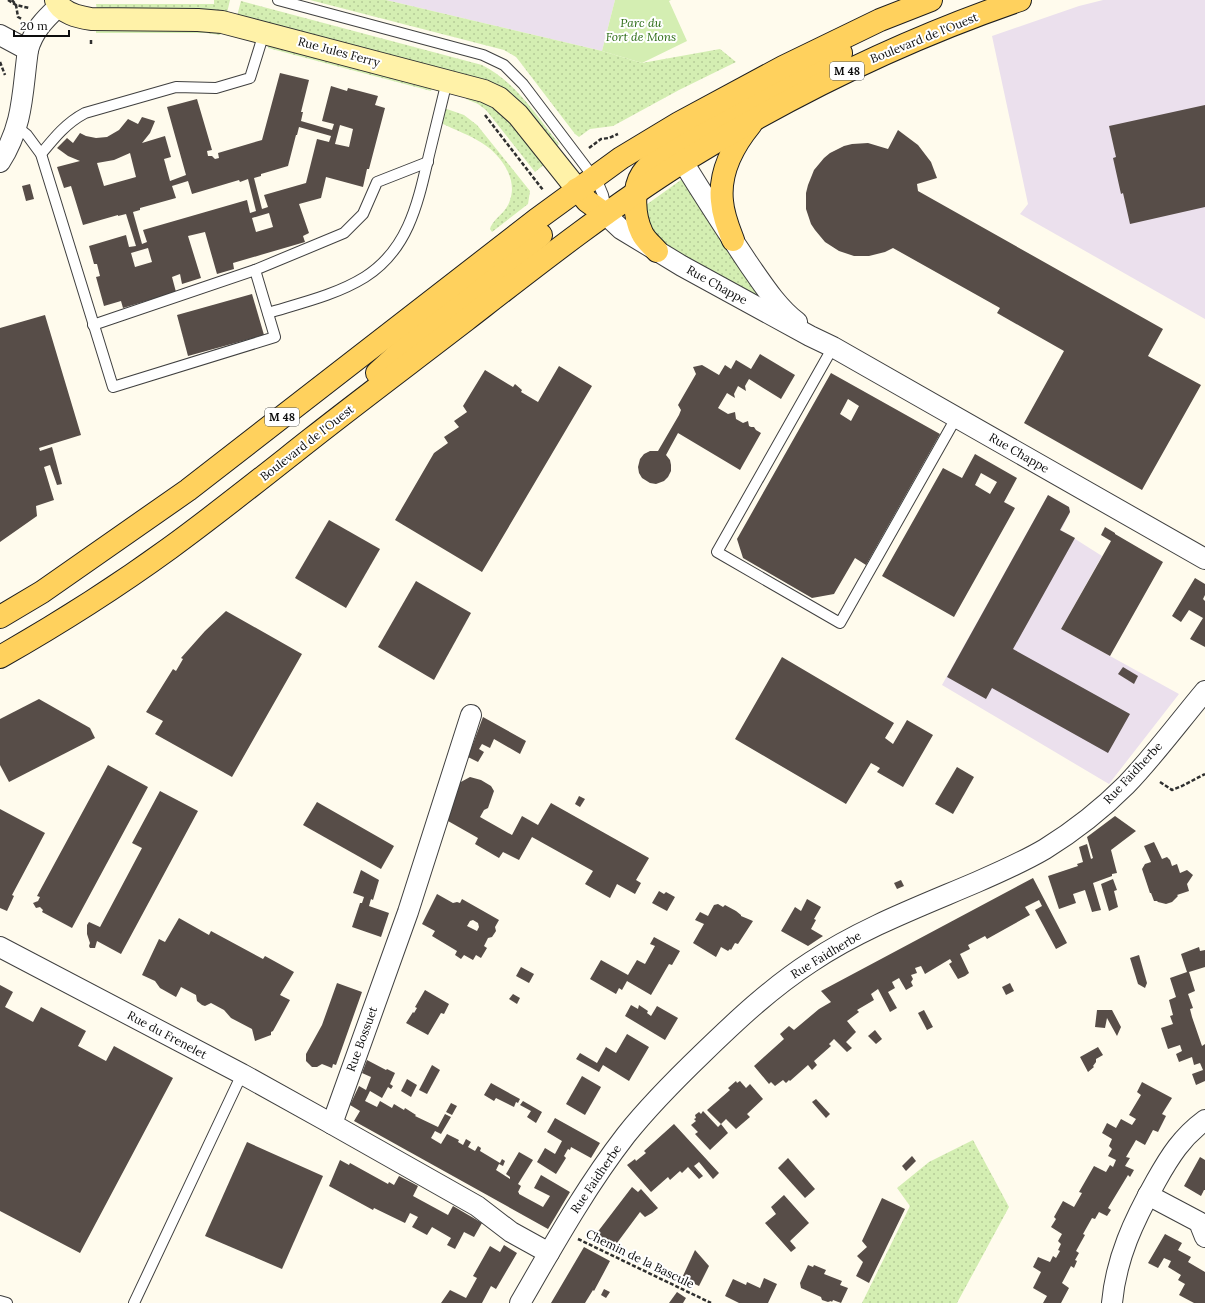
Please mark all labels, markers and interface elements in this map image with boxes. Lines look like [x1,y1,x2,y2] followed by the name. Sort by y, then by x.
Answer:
[868,9,980,66] street label: Boulevard de l'Ouest
[14,12,69,38] scale bar
[606,15,676,44] park label: Parc du Fort de Mons
[20,18,48,33] text: 20 m
[296,33,382,70] street label: Rue Jules Ferry
[830,62,864,80] road number: M 48
[684,262,751,308] street label: Rue Chappe
[257,401,357,484] street label: Boulevard de l'Ouest
[265,408,299,426] road number: M 48
[987,429,1052,476] street label: Rue Chappe
[1100,738,1166,807] street label: Rue Faidherbe
[788,927,864,981] street label: Rue Faidherbe
[343,1004,380,1073] street label: Rue Bossuet
[125,1007,210,1062] street label: Rue du Frenelet
[567,1141,624,1216] street label: Rue Faidherbe
[584,1226,697,1292] street label: Chemin de la Bascule

